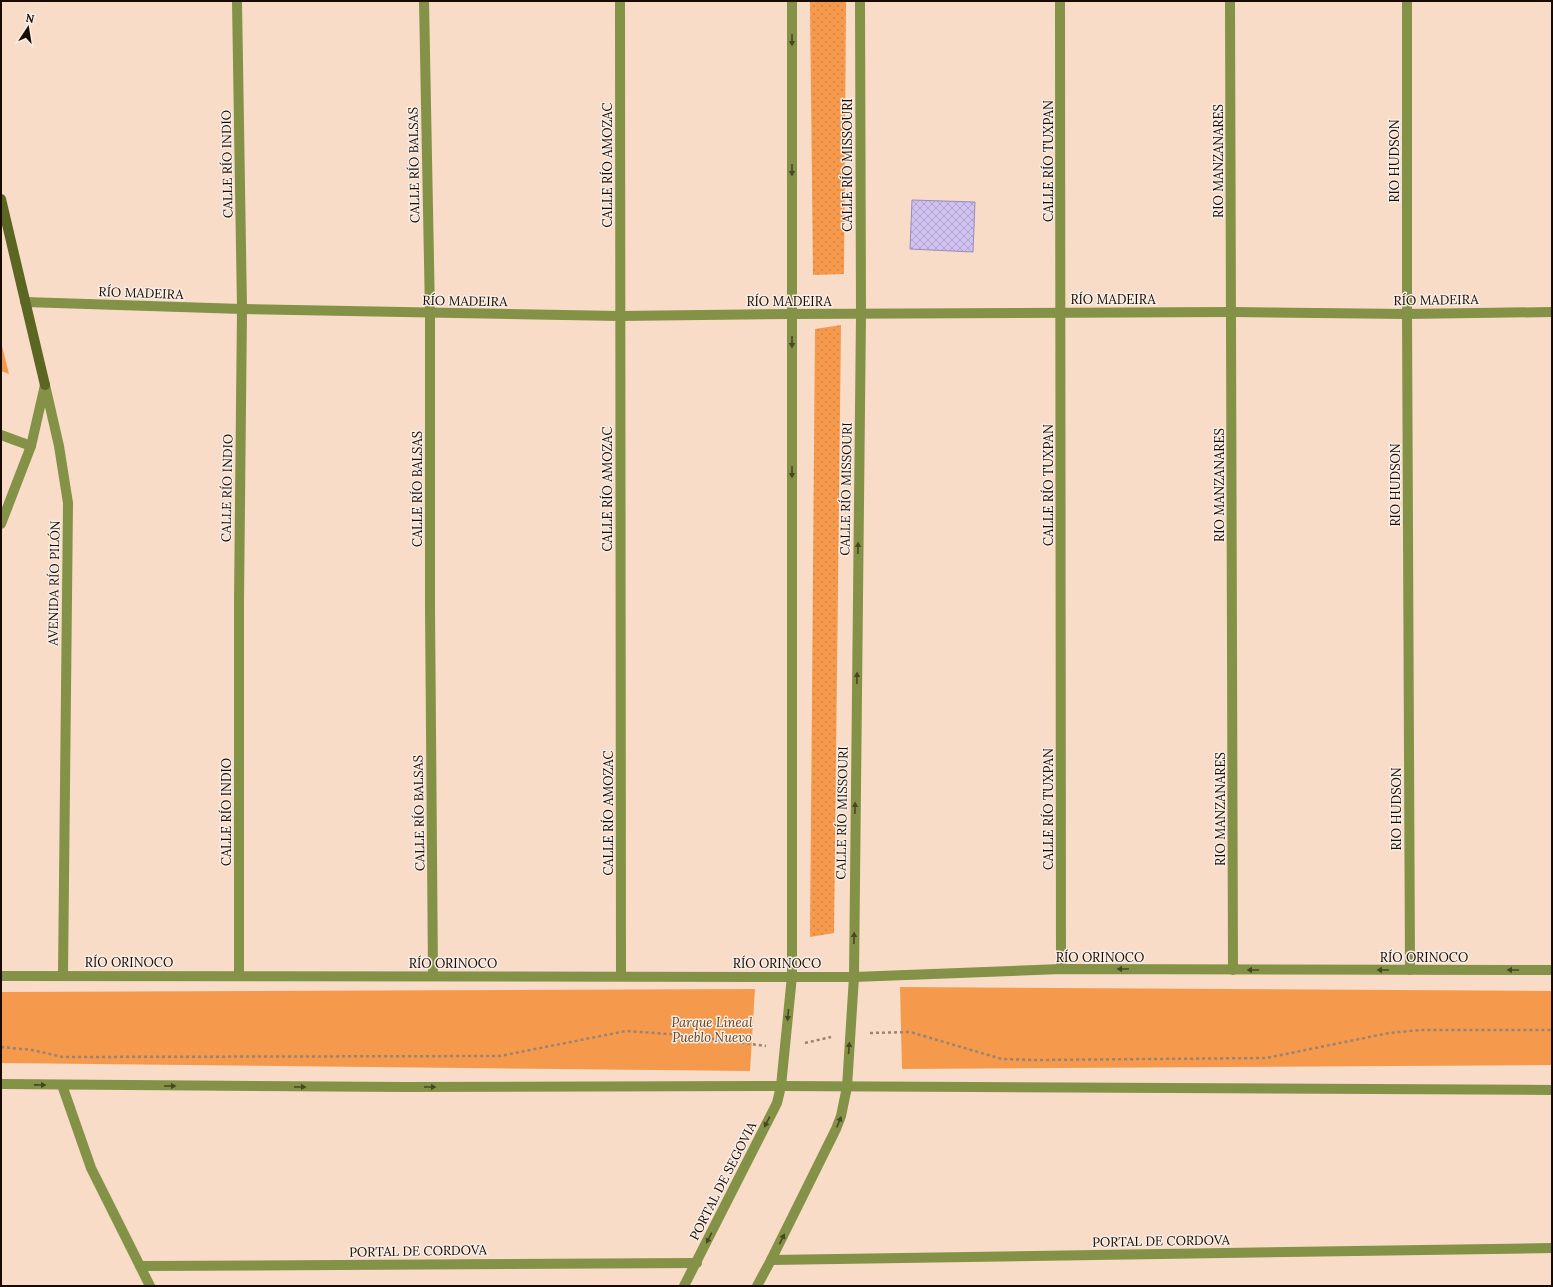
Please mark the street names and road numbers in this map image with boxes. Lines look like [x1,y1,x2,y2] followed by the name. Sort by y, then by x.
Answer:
[839,98,856,232] street label: CALLE RÍO MISSOURI
[1040,100,1057,222] street label: CALLE RÍO TUXPAN
[599,102,616,228] street label: CALLE RÍO AMOZAC
[1210,104,1227,218] street label: RIO MANZANARES
[404,107,424,223] street label: CALLE RÍO BALSAS
[218,110,236,218] street label: CALLE RÍO INDIO
[1386,119,1403,203] street label: RIO HUDSON
[98,283,185,303] street label: RÍO MADEIRA
[1070,291,1156,308] street label: RÍO MADEIRA
[1393,291,1480,309] street label: RÍO MADEIRA
[422,292,509,310] street label: RÍO MADEIRA
[746,293,832,310] street label: RÍO MADEIRA
[836,422,856,556] street label: CALLE RÍO MISSOURI
[1040,424,1057,546] street label: CALLE RÍO TUXPAN
[599,426,616,552] street label: CALLE RÍO AMOZAC
[1211,428,1228,542] street label: RIO MANZANARES
[409,431,426,547] street label: CALLE RÍO BALSAS
[218,434,236,542] street label: CALLE RÍO INDIO
[1387,443,1404,527] street label: RIO HUDSON
[44,520,64,647] street label: AVENIDA RÍO PILÓN
[832,746,852,880] street label: CALLE RÍO MISSOURI
[1040,748,1057,870] street label: CALLE RÍO TUXPAN
[600,750,617,876] street label: CALLE RÍO AMOZAC
[1212,752,1229,866] street label: RIO MANZANARES
[409,755,429,871] street label: CALLE RÍO BALSAS
[218,758,235,866] street label: CALLE RÍO INDIO
[1388,767,1405,851] street label: RIO HUDSON
[1056,949,1144,966] street label: RÍO ORINOCO
[1380,949,1468,966] street label: RÍO ORINOCO
[85,954,173,971] street label: RÍO ORINOCO
[409,955,497,972] street label: RÍO ORINOCO
[733,955,821,972] street label: RÍO ORINOCO
[686,1118,761,1243] street label: PORTAL DE SEGOVIA
[1092,1231,1231,1251] street label: PORTAL DE CORDOVA
[349,1241,488,1261] street label: PORTAL DE CORDOVA

